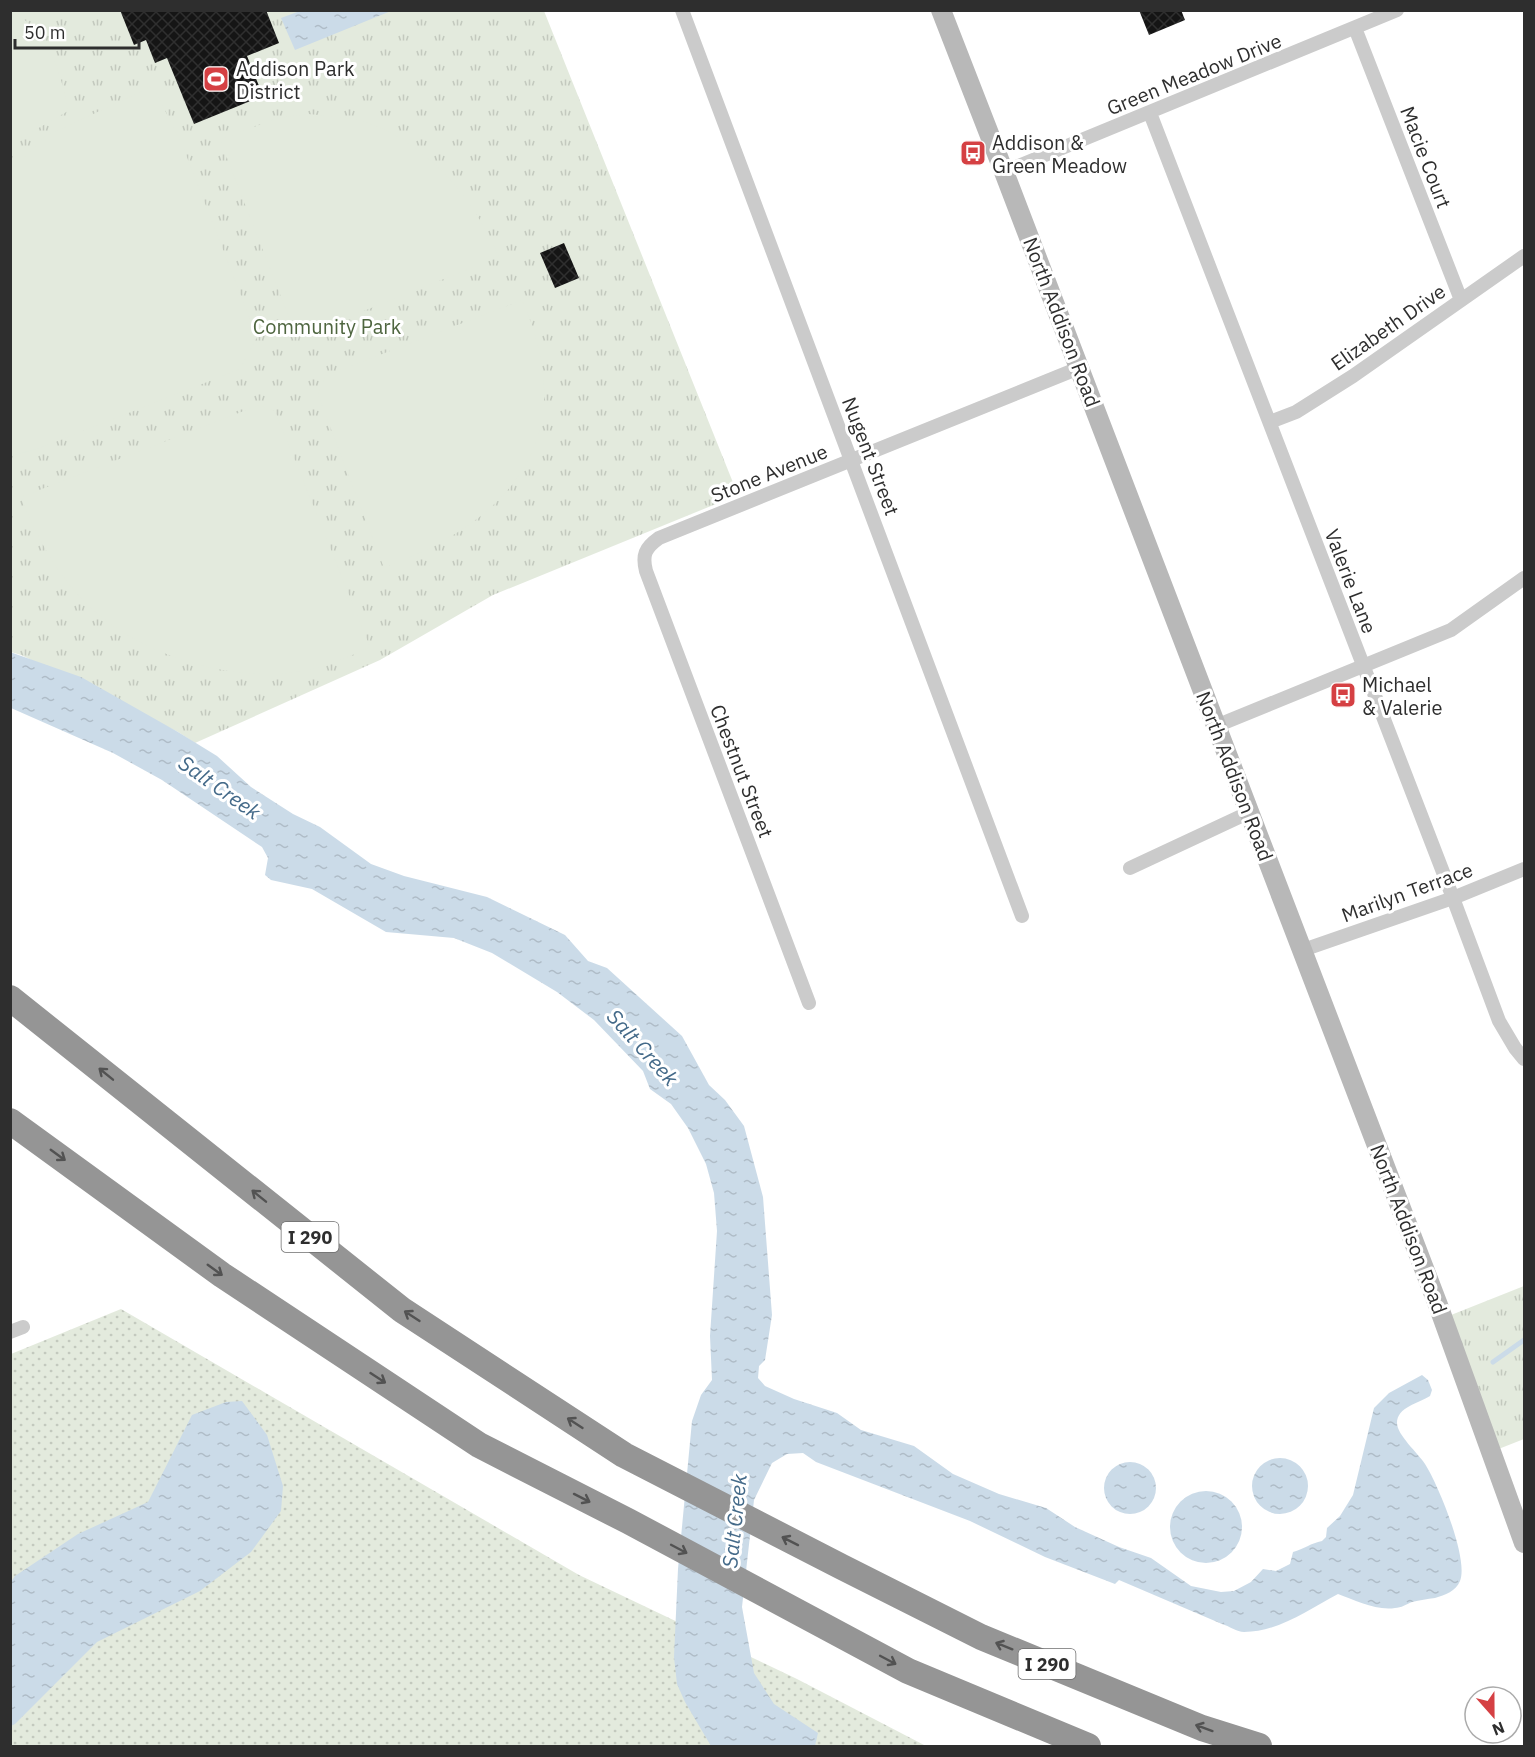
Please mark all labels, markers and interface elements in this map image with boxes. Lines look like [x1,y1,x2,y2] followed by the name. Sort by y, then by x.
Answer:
[15,12,140,50] scale bar
[24,21,66,44] text: 50 m
[1103,27,1285,121] street label: Green Meadow Drive
[236,55,355,105] place label: Addison Park District
[201,64,231,94] sports icon: Addison Park District
[1394,102,1458,212] street label: Macie Court
[992,129,1127,179] place label: Addison & Green Meadow
[958,138,988,168] bus stop icon: Addison & Green Meadow
[1017,233,1107,411] street label: North Addison Road
[1325,277,1451,377] street label: Elizabeth Drive
[253,313,402,340] park label: Community Park
[836,393,906,519] street label: Nugent Street
[707,437,831,509] street label: Stone Avenue
[1319,525,1383,637] street label: Valerie Lane
[1362,671,1443,721] place label: Michael & Valerie
[1328,680,1358,710] bus stop icon: Michael & Valerie
[1190,687,1280,865] street label: North Addison Road
[704,700,780,842] street label: Chestnut Street
[173,749,267,826] water label: Salt Creek
[1338,856,1476,928] street label: Marilyn Terrace
[601,1003,686,1092] water label: Salt Creek
[98,1068,114,1081] one-way arrow
[1364,1140,1454,1318] street label: North Addison Road
[49,1149,65,1162] one-way arrow
[251,1189,267,1202] one-way arrow
[282,1222,338,1252] road number: I 290
[207,1264,223,1276] one-way arrow
[404,1310,421,1322] one-way arrow
[369,1372,386,1384] one-way arrow
[567,1416,584,1428] one-way arrow
[715,1472,753,1569] water label: Salt Creek
[573,1492,591,1504] one-way arrow
[781,1534,799,1546] one-way arrow
[670,1543,687,1555] one-way arrow
[995,1640,1014,1651] one-way arrow
[1018,1649,1076,1679] road number: I 290
[879,1654,896,1666] one-way arrow
[1463,1685,1523,1745] north arrow
[1489,1718,1507,1740] text: N
[1195,1722,1214,1733] one-way arrow

